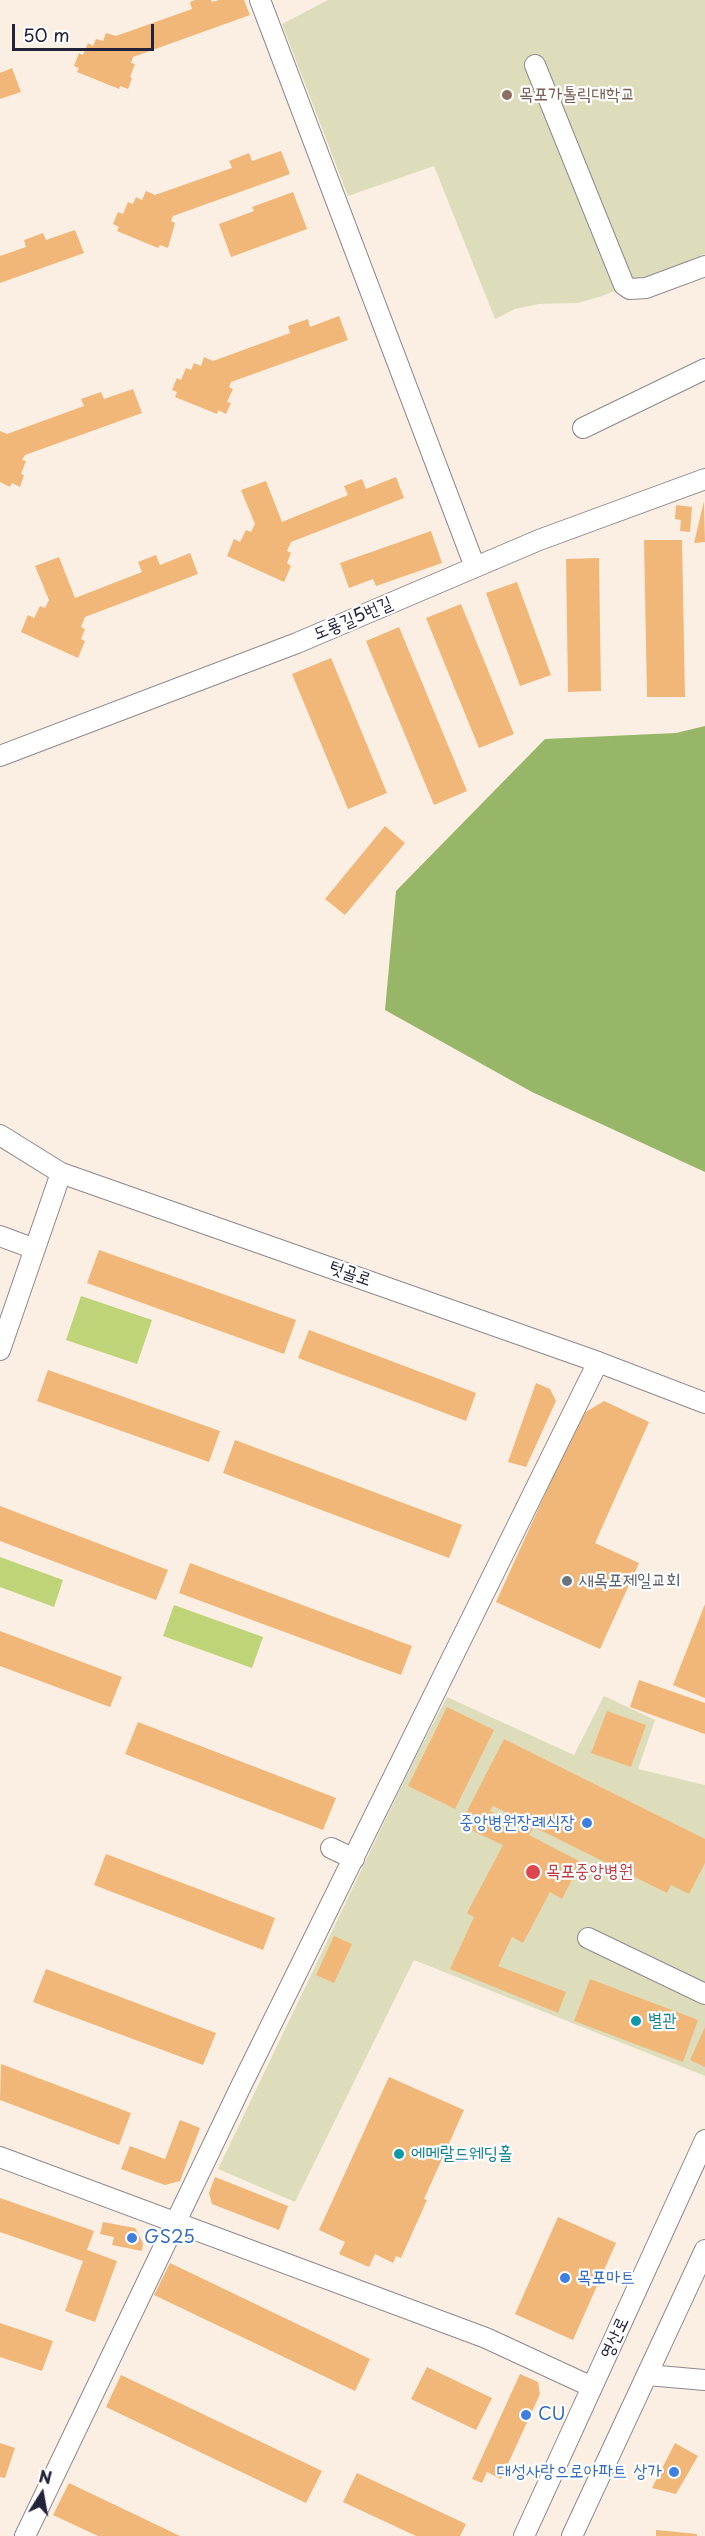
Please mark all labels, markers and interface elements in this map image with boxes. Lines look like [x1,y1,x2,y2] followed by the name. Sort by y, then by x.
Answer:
[15,12,158,50] scale bar
[23,21,70,48] text: 50 m
[519,84,635,106] place label: 목포가톨릭대학교
[500,88,514,102] marker: 목포가톨릭대학교
[310,593,396,645] street label: 도룡길5번길
[326,1257,374,1291] street label: 텃골로
[579,1570,680,1592] place label: 새목포제일교회
[560,1574,574,1588] marker: 새목포제일교회
[459,1812,575,1834] place label: 중앙병원장례식장
[580,1816,594,1830] marker: 중앙병원장례식장
[546,1861,633,1883] place label: 목포중앙병원
[524,1863,542,1881] marker: 목포중앙병원
[648,2010,677,2032] place label: 별관
[629,2014,643,2028] marker: 별관
[411,2143,512,2165] place label: 에메랄드웨딩홀
[392,2147,406,2161] marker: 에메랄드웨딩홀
[144,2227,195,2249] place label: GS25
[125,2231,139,2245] marker: GS25
[577,2267,635,2289] place label: 목포마트
[558,2271,572,2285] marker: 목포마트
[596,2314,634,2362] street label: 영산로
[538,2404,565,2426] place label: CU
[519,2408,533,2422] marker: CU
[497,2461,662,2483] place label: 대성사랑으로아파트 상가
[37,2463,54,2489] text: N
[12,2464,72,2524] north arrow
[667,2465,681,2479] marker: 대성사랑으로아파트 상가

